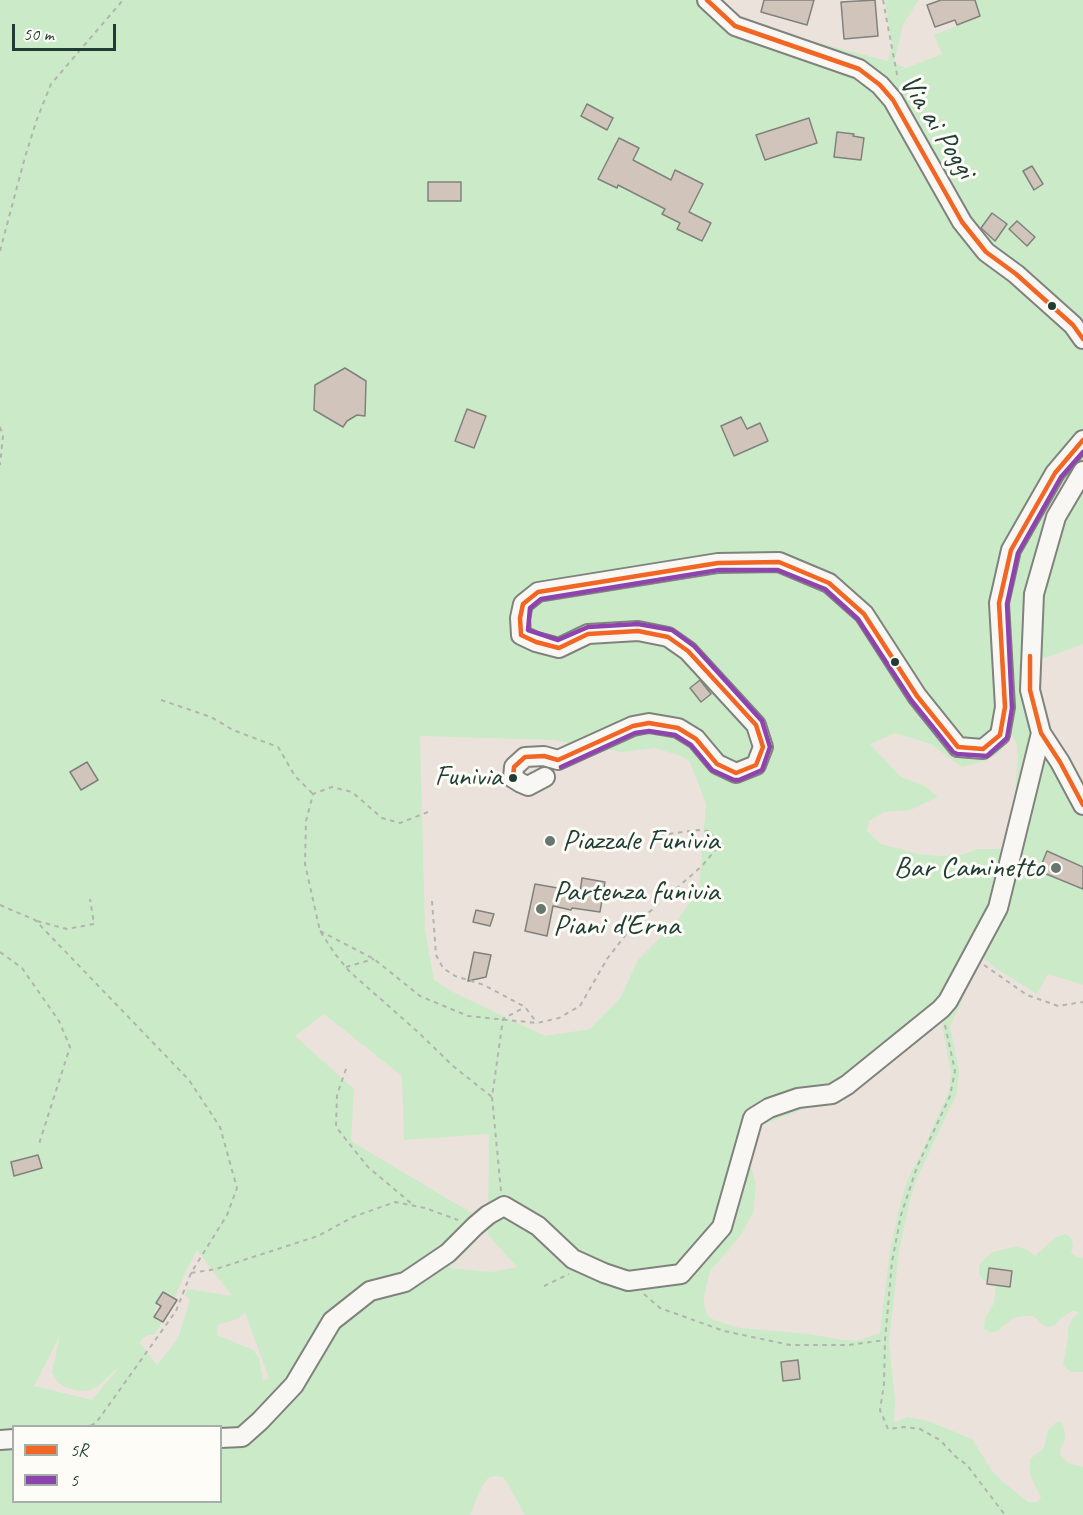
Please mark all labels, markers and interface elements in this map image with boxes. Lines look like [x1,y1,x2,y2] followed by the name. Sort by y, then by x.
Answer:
[15,12,118,50] scale bar
[23,23,54,45] text: 50 m
[891,68,983,186] street label: Via ai Poggi
[1046,300,1058,312] unlabelled marker
[889,656,901,668] unlabelled marker
[435,761,502,795] place label: Funivia
[507,772,519,784] marker: Funivia
[562,823,719,859] place label: Piazzale Funivia
[543,834,557,848] marker: Piazzale Funivia
[894,850,1044,886] place label: Bar Caminetto
[1049,861,1063,875] marker: Bar Caminetto
[553,874,719,944] place label: Partenza funivia Piani d'Erna
[534,902,548,916] marker: Partenza funivia Piani d'Erna
[12,1425,222,1503] legend
[70,1439,88,1461] text: 5R
[70,1469,78,1491] text: 5

